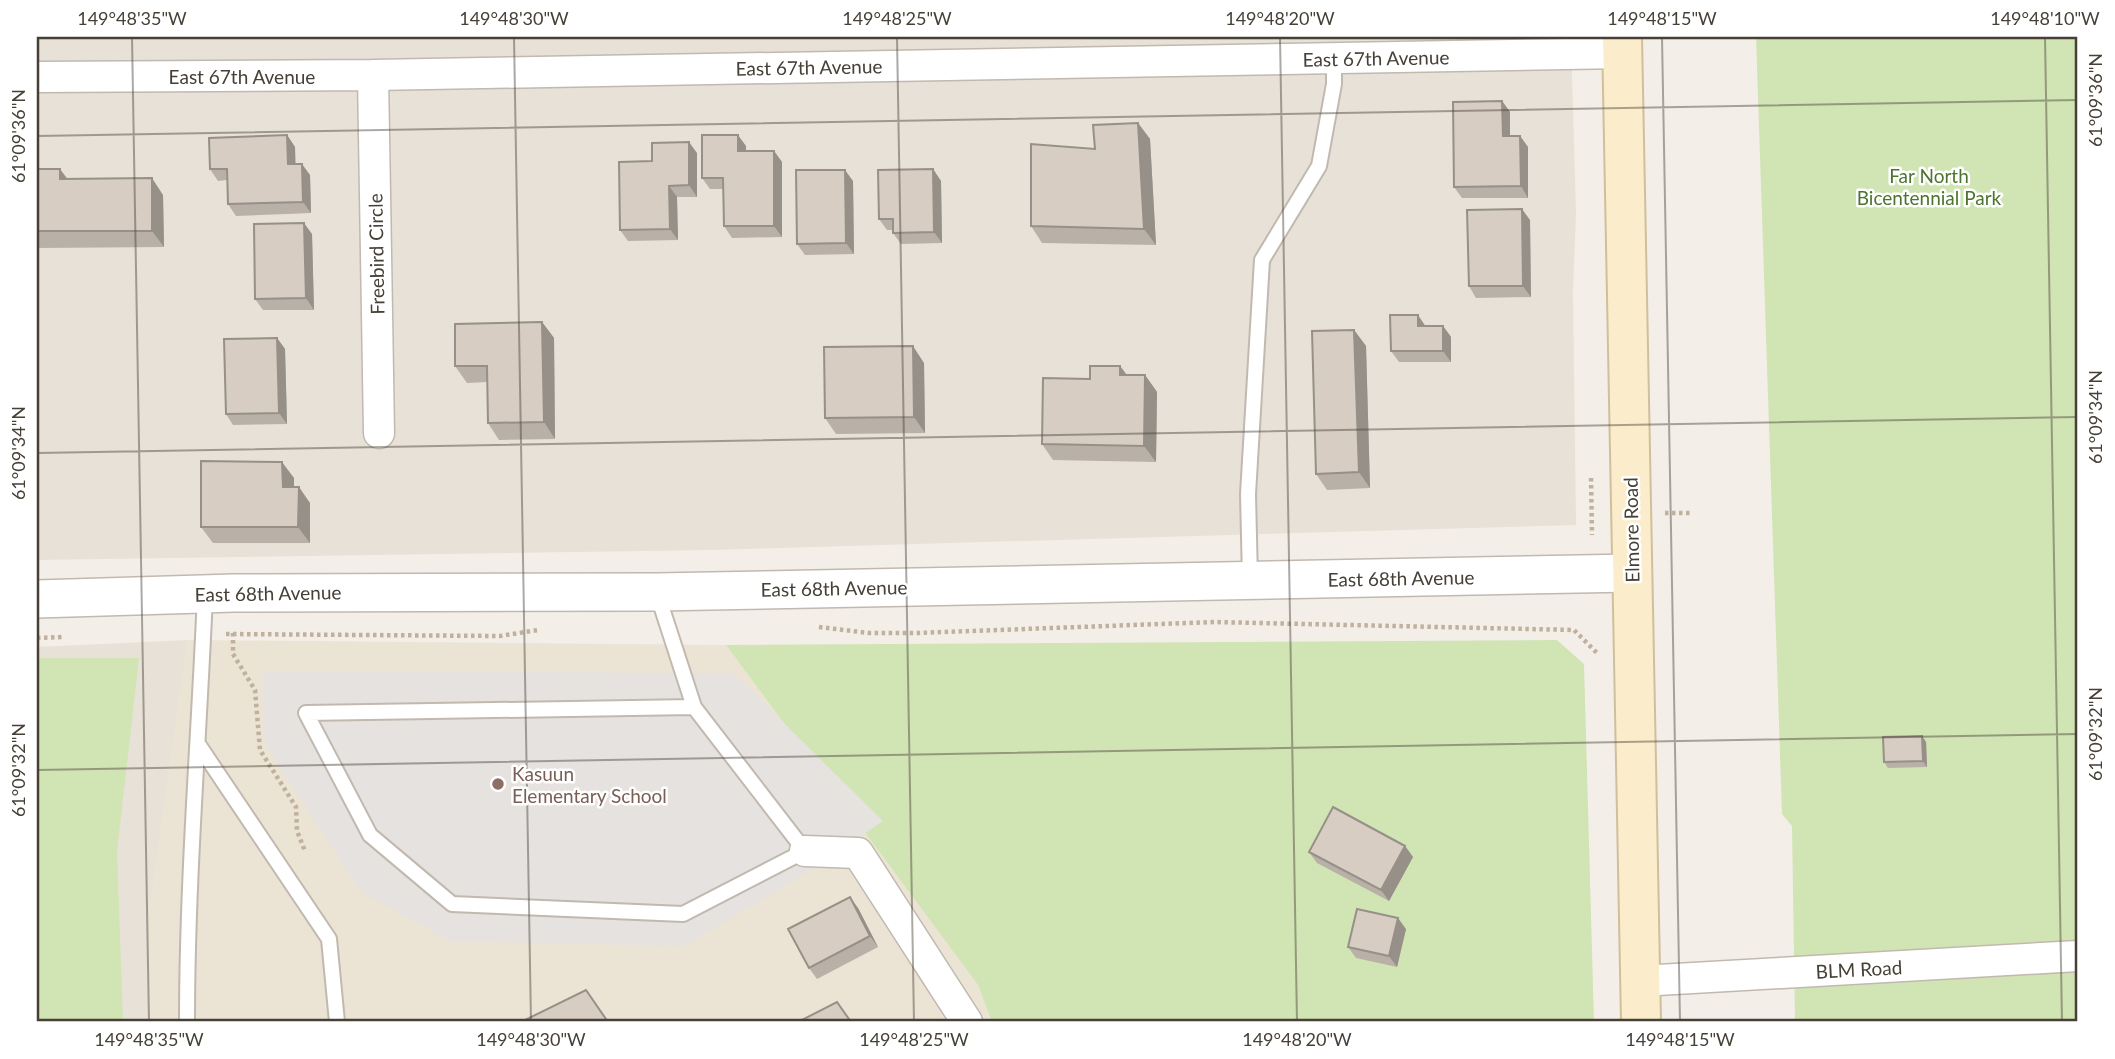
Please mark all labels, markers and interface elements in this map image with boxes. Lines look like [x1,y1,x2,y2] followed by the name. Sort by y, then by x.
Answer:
[77,7,187,29] text: 149°48'35"W
[459,7,569,29] text: 149°48'30"W
[842,7,952,29] text: 149°48'25"W
[1225,7,1335,29] text: 149°48'20"W
[1607,7,1717,29] text: 149°48'15"W
[1990,7,2100,29] text: 149°48'10"W
[1302,45,1450,71] street label: East 67th Avenue
[2084,53,2106,147] text: 61°09'36"N
[735,54,883,80] street label: East 67th Avenue
[169,65,315,88] street label: East 67th Avenue
[7,89,29,183] text: 61°09'36"N
[1857,164,2002,209] park label: Far North Bicentennial Park
[363,193,389,315] street label: Freebird Circle
[2084,370,2106,464] text: 61°09'34"N
[7,406,29,500] text: 61°09'34"N
[1619,477,1643,583] street label: Elmore Road
[1327,565,1475,591] street label: East 68th Avenue
[760,575,908,601] street label: East 68th Avenue
[194,580,342,606] street label: East 68th Avenue
[2084,687,2106,781] text: 61°09'32"N
[7,723,29,817] text: 61°09'32"N
[512,762,667,807] place label: Kasuun Elementary School
[490,776,506,792] marker: Kasuun Elementary School
[1815,955,1903,983] street label: BLM Road
[94,1028,204,1050] text: 149°48'35"W
[476,1028,586,1050] text: 149°48'30"W
[859,1028,969,1050] text: 149°48'25"W
[1242,1028,1352,1050] text: 149°48'20"W
[1625,1028,1735,1050] text: 149°48'15"W

